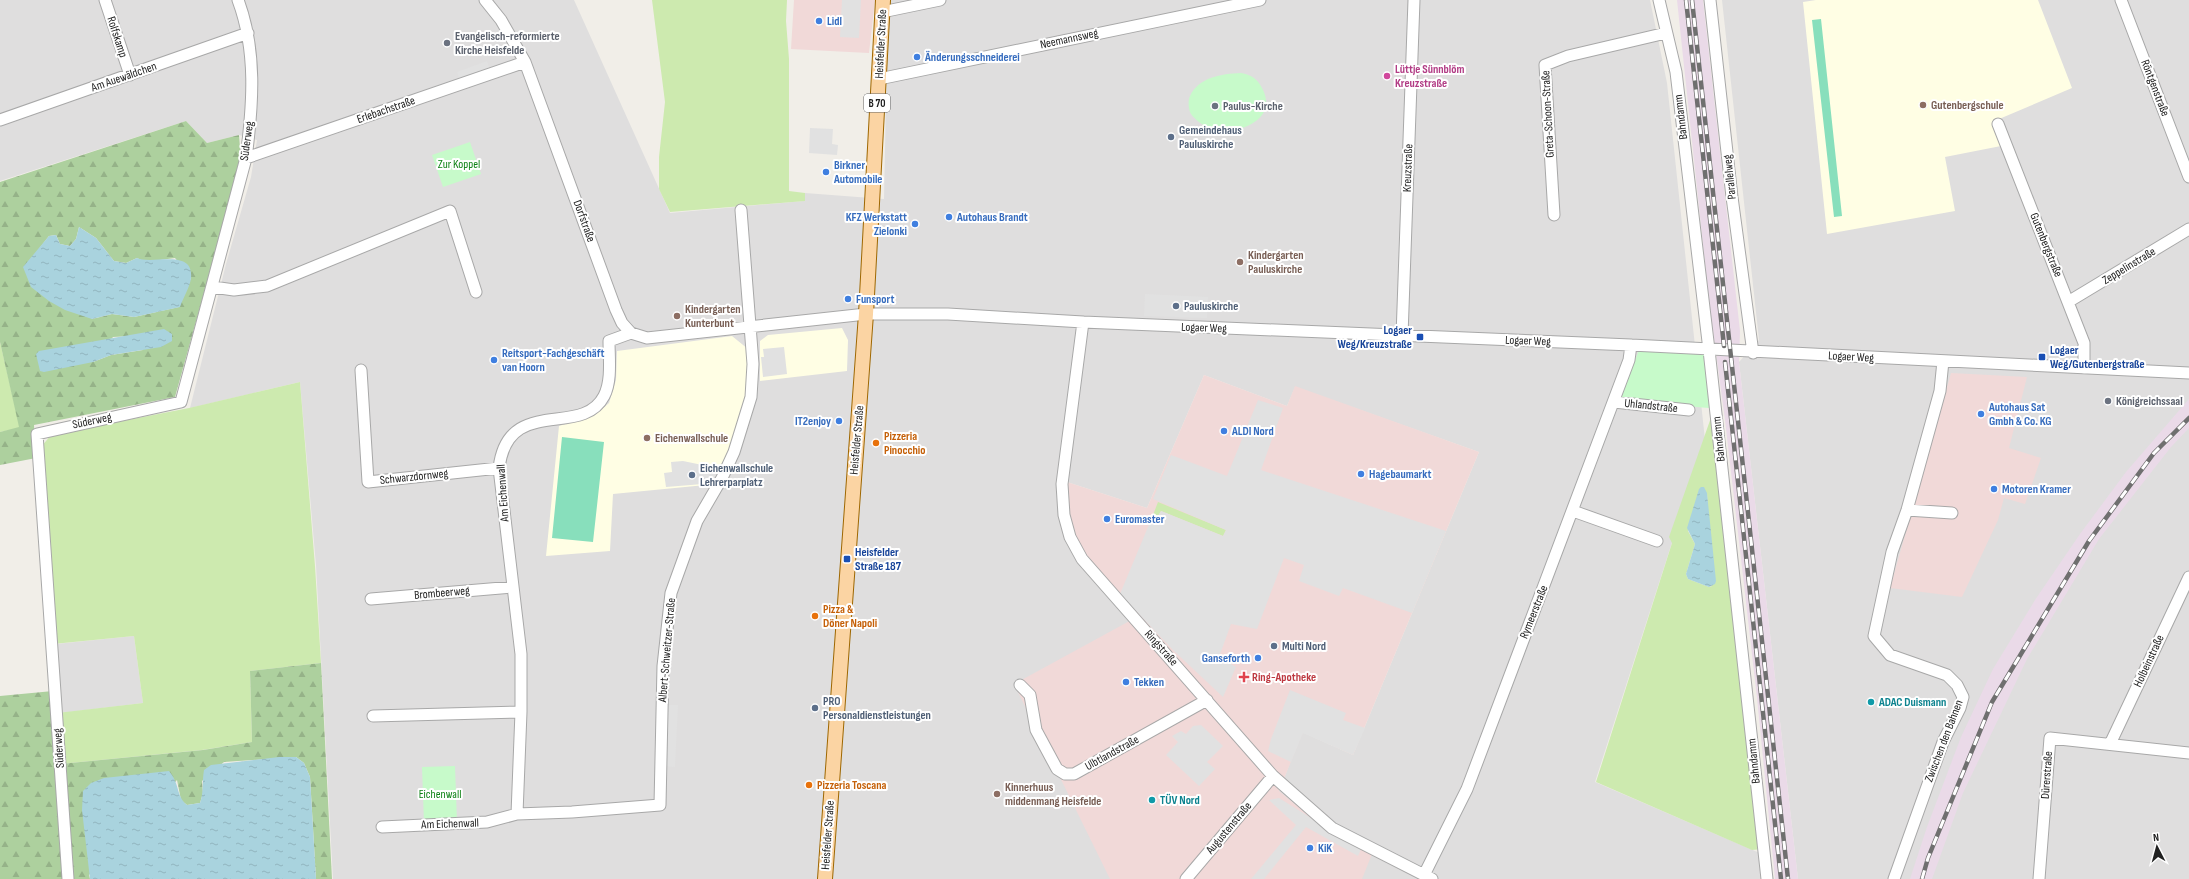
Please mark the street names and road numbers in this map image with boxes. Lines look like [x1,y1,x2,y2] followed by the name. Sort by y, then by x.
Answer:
[872,9,890,79] street label: Heisfelder Straße
[103,15,131,59] street label: Rolfskamp
[1039,25,1100,52] street label: Neemannsweg
[2137,57,2173,119] street label: Röntgenstraße
[88,59,159,96] street label: Am Auewäldchen
[1538,70,1558,158] street label: Greta-Schoon-Straße
[355,93,417,127] street label: Erlebachstraße
[1671,93,1691,140] street label: Bahndamm
[864,94,890,112] road number: B 70
[237,120,257,162] street label: Süderweg
[1400,143,1416,192] street label: Kreuzstraße
[1720,154,1740,200] street label: Parallelweg
[569,198,599,244] street label: Dorfstraße
[2026,211,2066,279] street label: Gutenbergstraße
[2099,244,2159,288] street label: Zeppelinstraße
[1181,320,1227,336] street label: Logaer Weg
[1505,333,1551,349] street label: Logaer Weg
[1828,348,1875,366] street label: Logaer Weg
[1623,396,1679,416] street label: Uhlandstraße
[847,405,868,475] street label: Heisfelder Straße
[71,409,113,432] street label: Süderweg
[1709,415,1729,462] street label: Bahndamm
[494,464,513,523] street label: Am Eichenwall
[379,466,449,488] street label: Schwarzdornweg
[414,583,471,603] street label: Brombeerweg
[1516,583,1552,641] street label: Rymeerstraße
[655,597,679,704] street label: Albert-Schweitzer-Straße
[1141,627,1181,669] street label: Ringstraße
[2130,632,2168,690] street label: Holbeinstraße
[1921,698,1967,784] street label: Zwischen den Bahnen
[50,727,68,768] street label: Süderweg
[1082,732,1142,774] street label: Ulbtlandstraße
[1744,737,1764,784] street label: Bahndamm
[2038,750,2056,799] street label: Dürerstraße
[1202,799,1255,858] street label: Augustenstraße
[818,800,838,870] street label: Heisfelder Straße
[420,815,479,833] street label: Am Eichenwall

